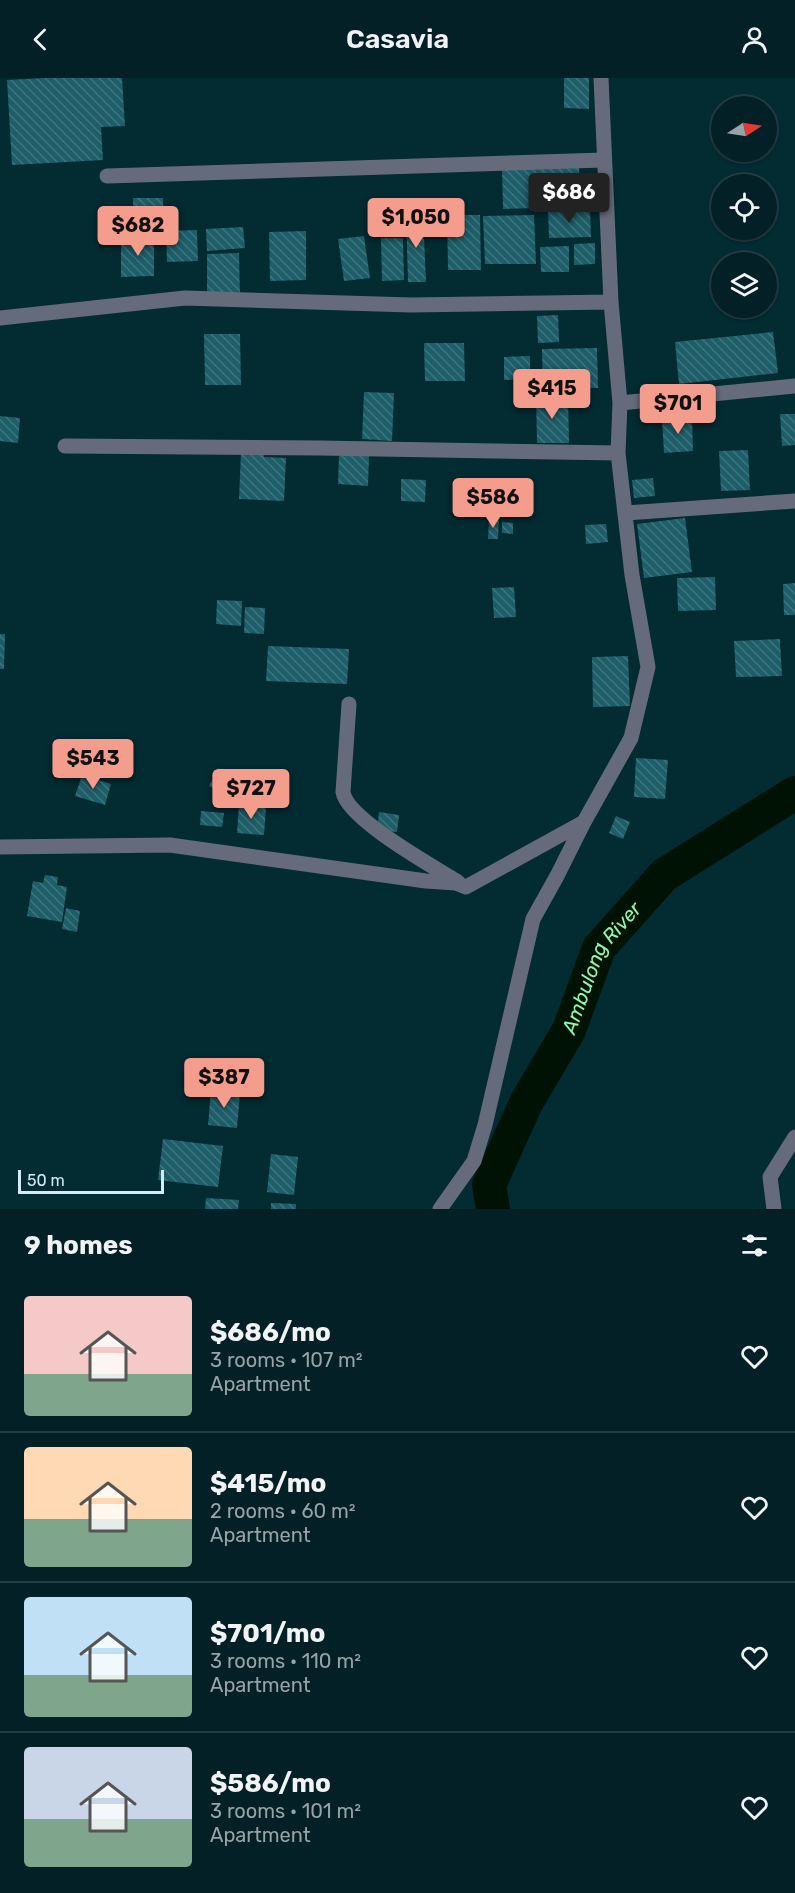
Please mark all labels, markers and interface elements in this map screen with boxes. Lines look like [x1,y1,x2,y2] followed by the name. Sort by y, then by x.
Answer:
[24,23,57,56] icon: back
[346,23,449,55] text: Casavia
[738,23,771,56] icon: person
[711,96,777,162] north arrow
[711,96,777,318] map controls
[533,173,605,224] pin: $686
[711,174,777,240] button: locate
[543,180,595,204] text: $686
[367,198,465,249] pin: $1,050
[382,205,450,229] text: $1,050
[102,206,174,257] pin: $682
[112,213,164,237] text: $682
[711,252,777,318] button: layers
[516,369,588,420] pin: $415
[527,376,577,400] text: $415
[642,384,714,435] pin: $701
[654,391,702,415] text: $701
[457,478,529,529] pin: $586
[467,485,519,509] text: $586
[57,739,129,790] pin: $543
[66,746,120,770] text: $543
[215,769,287,820] pin: $727
[226,776,276,800] text: $727
[556,896,647,1038] water label: Ambulong River
[188,1058,260,1109] pin: $387
[198,1065,250,1089] text: $387
[18,1167,164,1194] scale bar
[27,1171,65,1190] text: 50 m
[738,1229,771,1262] icon: filters
[24,1230,133,1261] text: 9 homes
[210,1317,331,1348] text: $686/mo
[72,1320,144,1392] icon: home
[738,1340,771,1373] icon: heart
[210,1348,363,1372] text: 3 rooms · 107 m²
[210,1372,311,1396] text: Apartment
[210,1468,326,1499] text: $415/mo
[72,1471,144,1543] icon: home
[738,1491,771,1524] icon: heart
[210,1499,356,1523] text: 2 rooms · 60 m²
[210,1523,311,1547] text: Apartment
[210,1618,325,1649] text: $701/mo
[72,1621,144,1693] icon: home
[738,1641,771,1674] icon: heart
[210,1649,361,1673] text: 3 rooms · 110 m²
[210,1673,311,1697] text: Apartment
[210,1768,331,1799] text: $586/mo
[72,1771,144,1843] icon: home
[738,1791,771,1824] icon: heart
[210,1799,361,1823] text: 3 rooms · 101 m²
[210,1823,311,1847] text: Apartment

